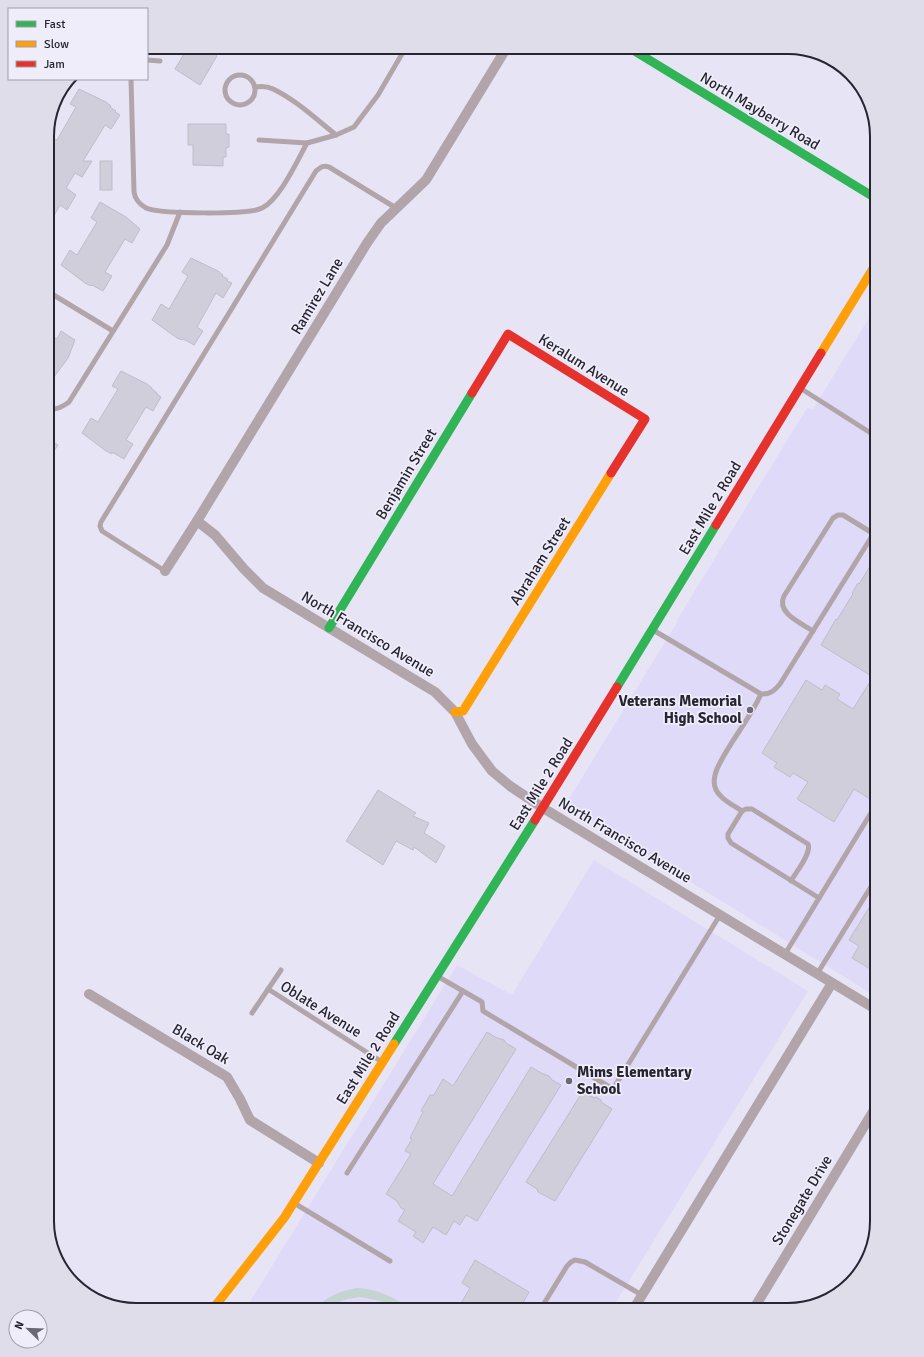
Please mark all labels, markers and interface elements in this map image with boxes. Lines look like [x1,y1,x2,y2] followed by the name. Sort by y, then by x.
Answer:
[8,8,148,80] legend
[44,17,65,32] text: Fast
[44,37,69,52] text: Slow
[44,57,65,72] text: Jam
[697,68,823,154] street label: North Mayberry Road
[287,254,347,338] street label: Ramirez Lane
[535,330,633,400] street label: Keralum Avenue
[372,425,440,523] street label: Benjamin Street
[675,458,745,558] street label: East Mile 2 Road
[506,514,574,608] street label: Abraham Street
[298,587,438,681] street label: North Francisco Avenue
[619,692,742,727] place label: Veterans Memorial High School
[745,705,755,715] marker: Veterans Memorial High School
[505,734,577,834] street label: East Mile 2 Road
[555,793,695,887] street label: North Francisco Avenue
[277,977,365,1041] street label: Oblate Avenue
[332,1008,404,1108] street label: East Mile 2 Road
[169,1020,233,1068] street label: Black Oak
[577,1063,692,1098] place label: Mims Elementary School
[564,1076,574,1086] marker: Mims Elementary School
[768,1152,836,1248] street label: Stonegate Drive
[8,1309,48,1349] north arrow
[12,1319,27,1331] text: N

